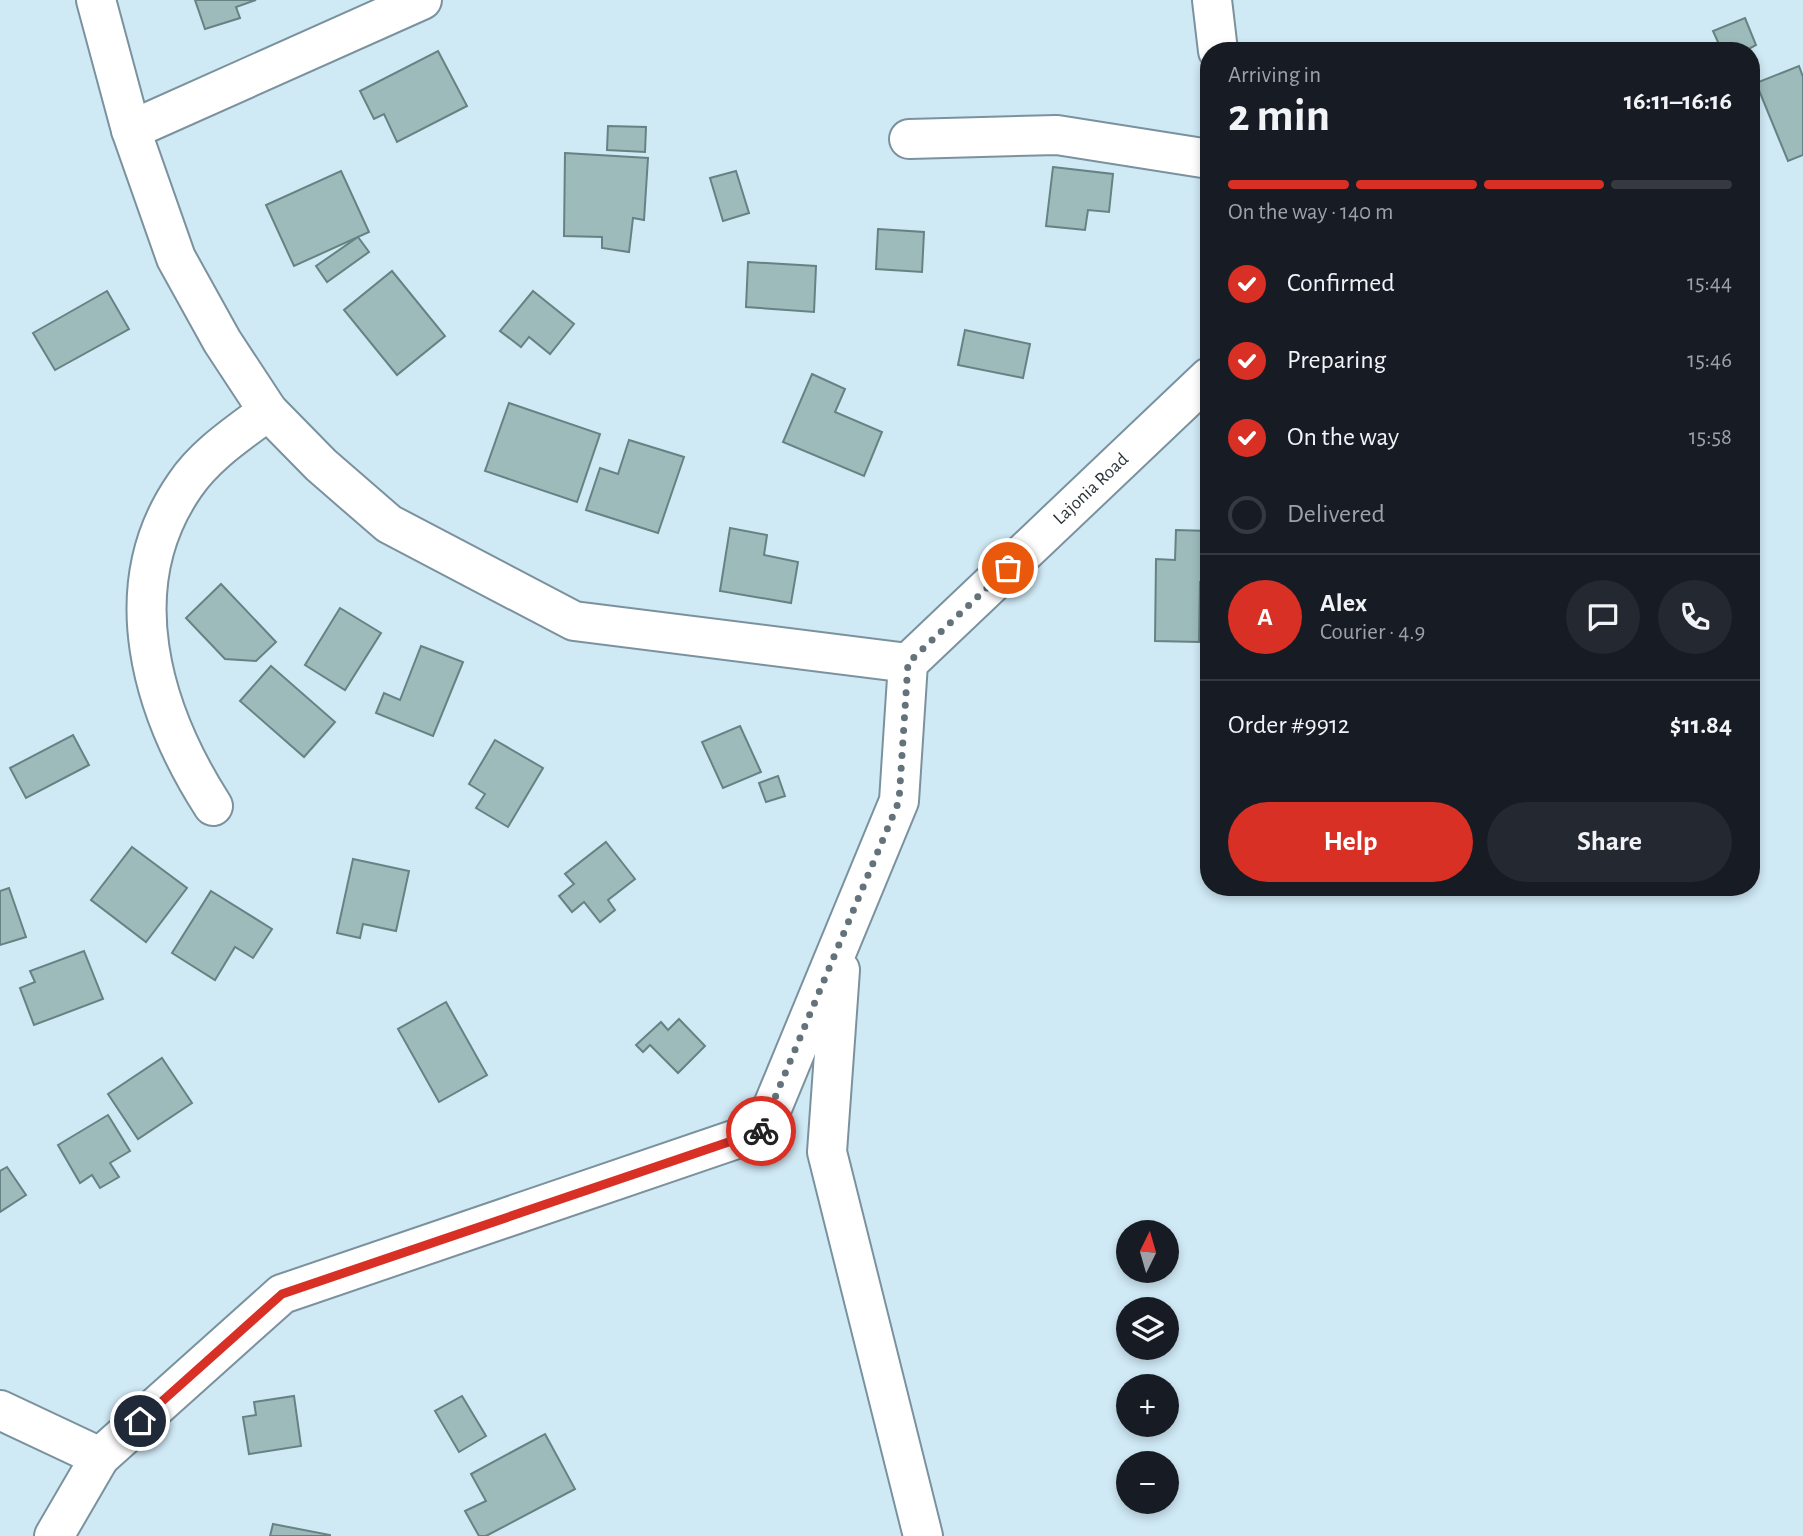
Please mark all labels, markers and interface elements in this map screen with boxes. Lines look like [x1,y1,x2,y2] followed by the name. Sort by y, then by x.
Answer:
[1228,64,1321,87] text: Arriving in
[1624,88,1732,114] text: 16:11–16:16
[1228,93,1330,139] text: 2 min
[1228,201,1393,224] text: On the way · 140 m
[1228,265,1266,303] icon: check
[1287,270,1395,296] text: Confirmed
[1687,272,1732,295] text: 15:44
[1228,342,1266,380] icon: check
[1287,347,1386,373] text: Preparing
[1687,349,1732,372] text: 15:46
[1228,419,1266,457] icon: check
[1287,424,1399,450] text: On the way
[1689,426,1732,449] text: 15:58
[1050,450,1132,528] street label: Lajonia Road
[1287,501,1385,527] text: Delivered
[978,538,1038,598] pin
[989,549,1027,587] icon: bag
[1566,580,1640,654] button: chat
[1658,580,1732,654] button: phone
[1320,590,1367,616] text: Alex
[1257,604,1273,630] text: A
[1320,621,1425,644] text: Courier · 4.9
[1228,712,1350,738] text: Order #9912
[1670,712,1732,738] text: $11.84
[1228,802,1473,882] button: Help
[1487,802,1732,882] button: Share
[726,1096,796,1166] courier
[742,1112,780,1150] icon: bike
[1116,1220,1180,1283] north arrow
[1116,1220,1179,1514] map controls
[1116,1297,1179,1360] button: layers
[1116,1374,1179,1437] button: +
[110,1391,170,1451] pin
[121,1402,159,1440] icon: home
[1116,1451,1179,1514] button: −

